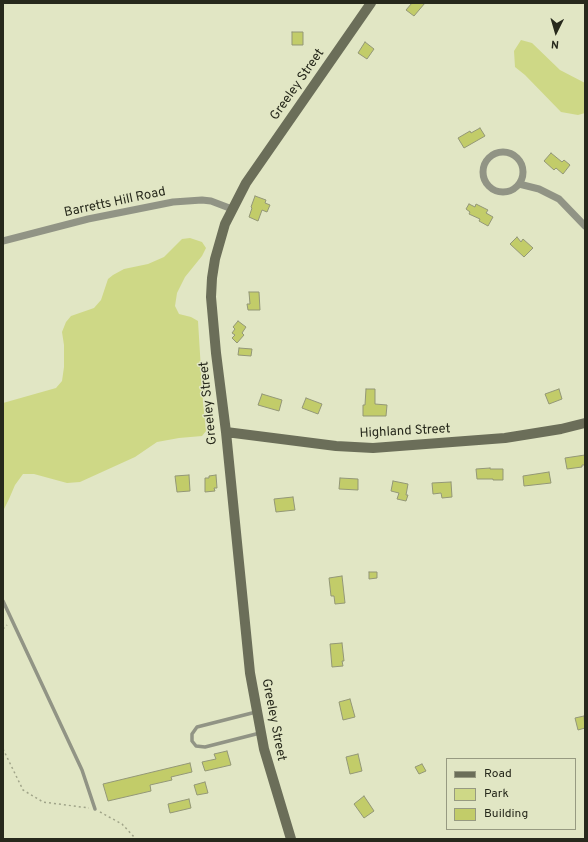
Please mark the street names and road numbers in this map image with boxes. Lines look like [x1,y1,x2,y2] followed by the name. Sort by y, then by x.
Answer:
[268,46,328,124] street label: Greeley Street
[63,185,167,221] street label: Barretts Hill Road
[197,361,221,445] street label: Greeley Street
[359,422,451,442] street label: Highland Street
[257,677,289,763] street label: Greeley Street

